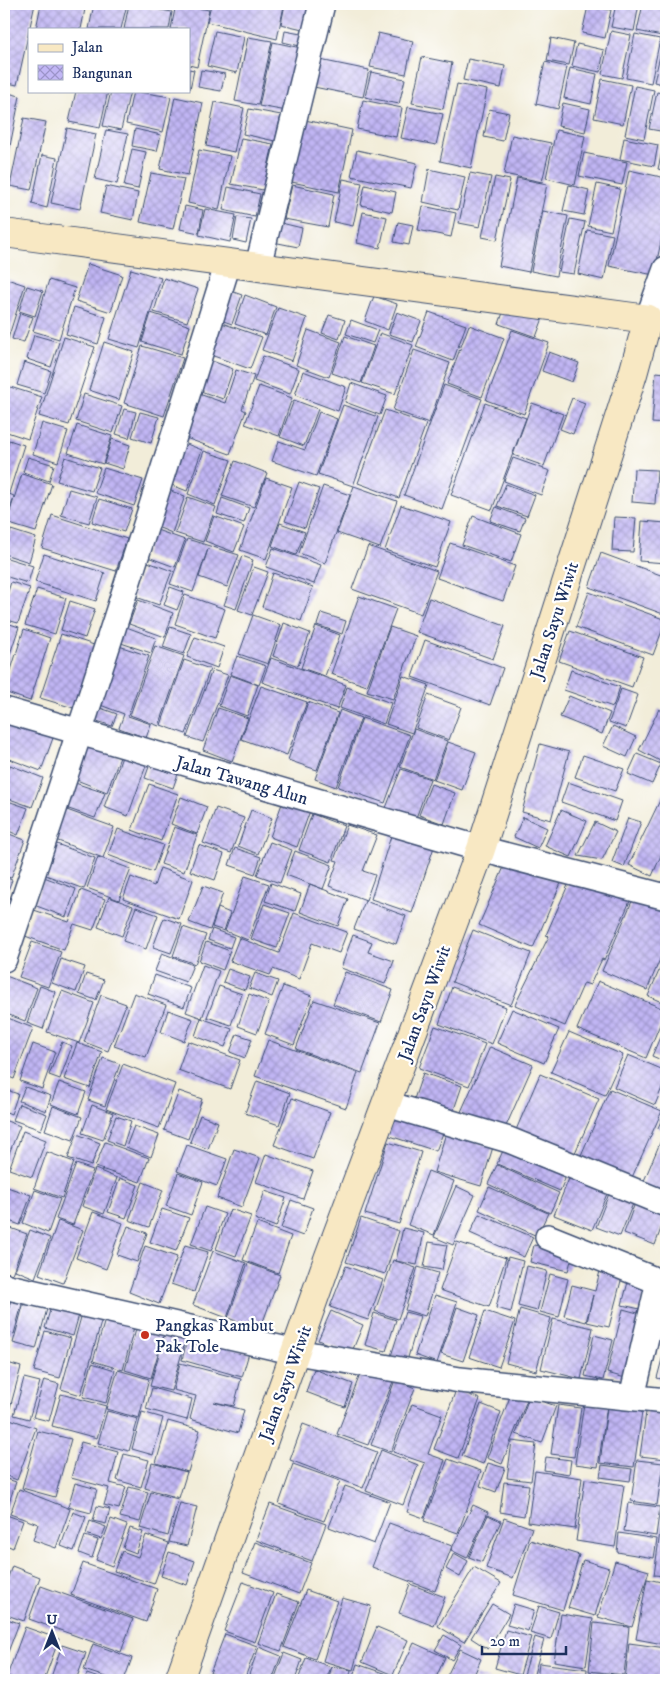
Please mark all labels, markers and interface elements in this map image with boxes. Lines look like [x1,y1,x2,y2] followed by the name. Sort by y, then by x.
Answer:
[28,28,190,92] legend
[70,38,103,57] text: Jalan
[72,64,132,83] text: Bangunan
[525,559,584,684] street label: Jalan Sayu Wiwit
[171,751,311,811] street label: Jalan Tawang Alun
[393,942,456,1066] street label: Jalan Sayu Wiwit
[155,1315,274,1358] place label: Pangkas Rambut Pak Tole
[254,1322,317,1446] street label: Jalan Sayu Wiwit
[139,1329,151,1341] marker: Pangkas Rambut Pak Tole
[28,1606,78,1656] north arrow
[47,1611,58,1629] text: U
[482,1624,566,1656] scale bar
[490,1632,520,1651] text: 20 m

